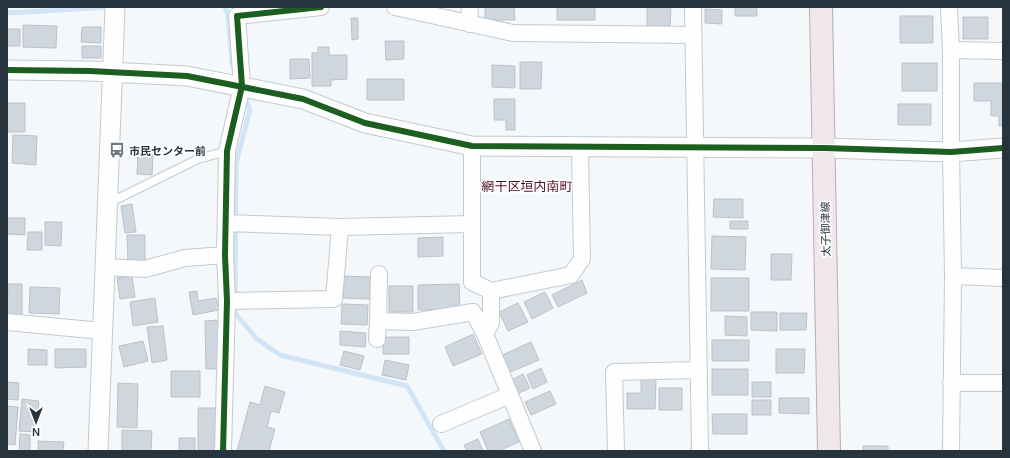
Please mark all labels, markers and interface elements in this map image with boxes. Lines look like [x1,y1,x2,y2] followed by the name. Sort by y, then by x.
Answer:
[108,141,126,159] bus stop icon: 市民センター前
[129,143,206,158] place label: 市民センター前
[481,177,573,195] district label: 網干区垣内南町
[817,201,833,257] street label: 太子御津線
[16,402,56,442] north arrow
[32,425,40,440] text: N

